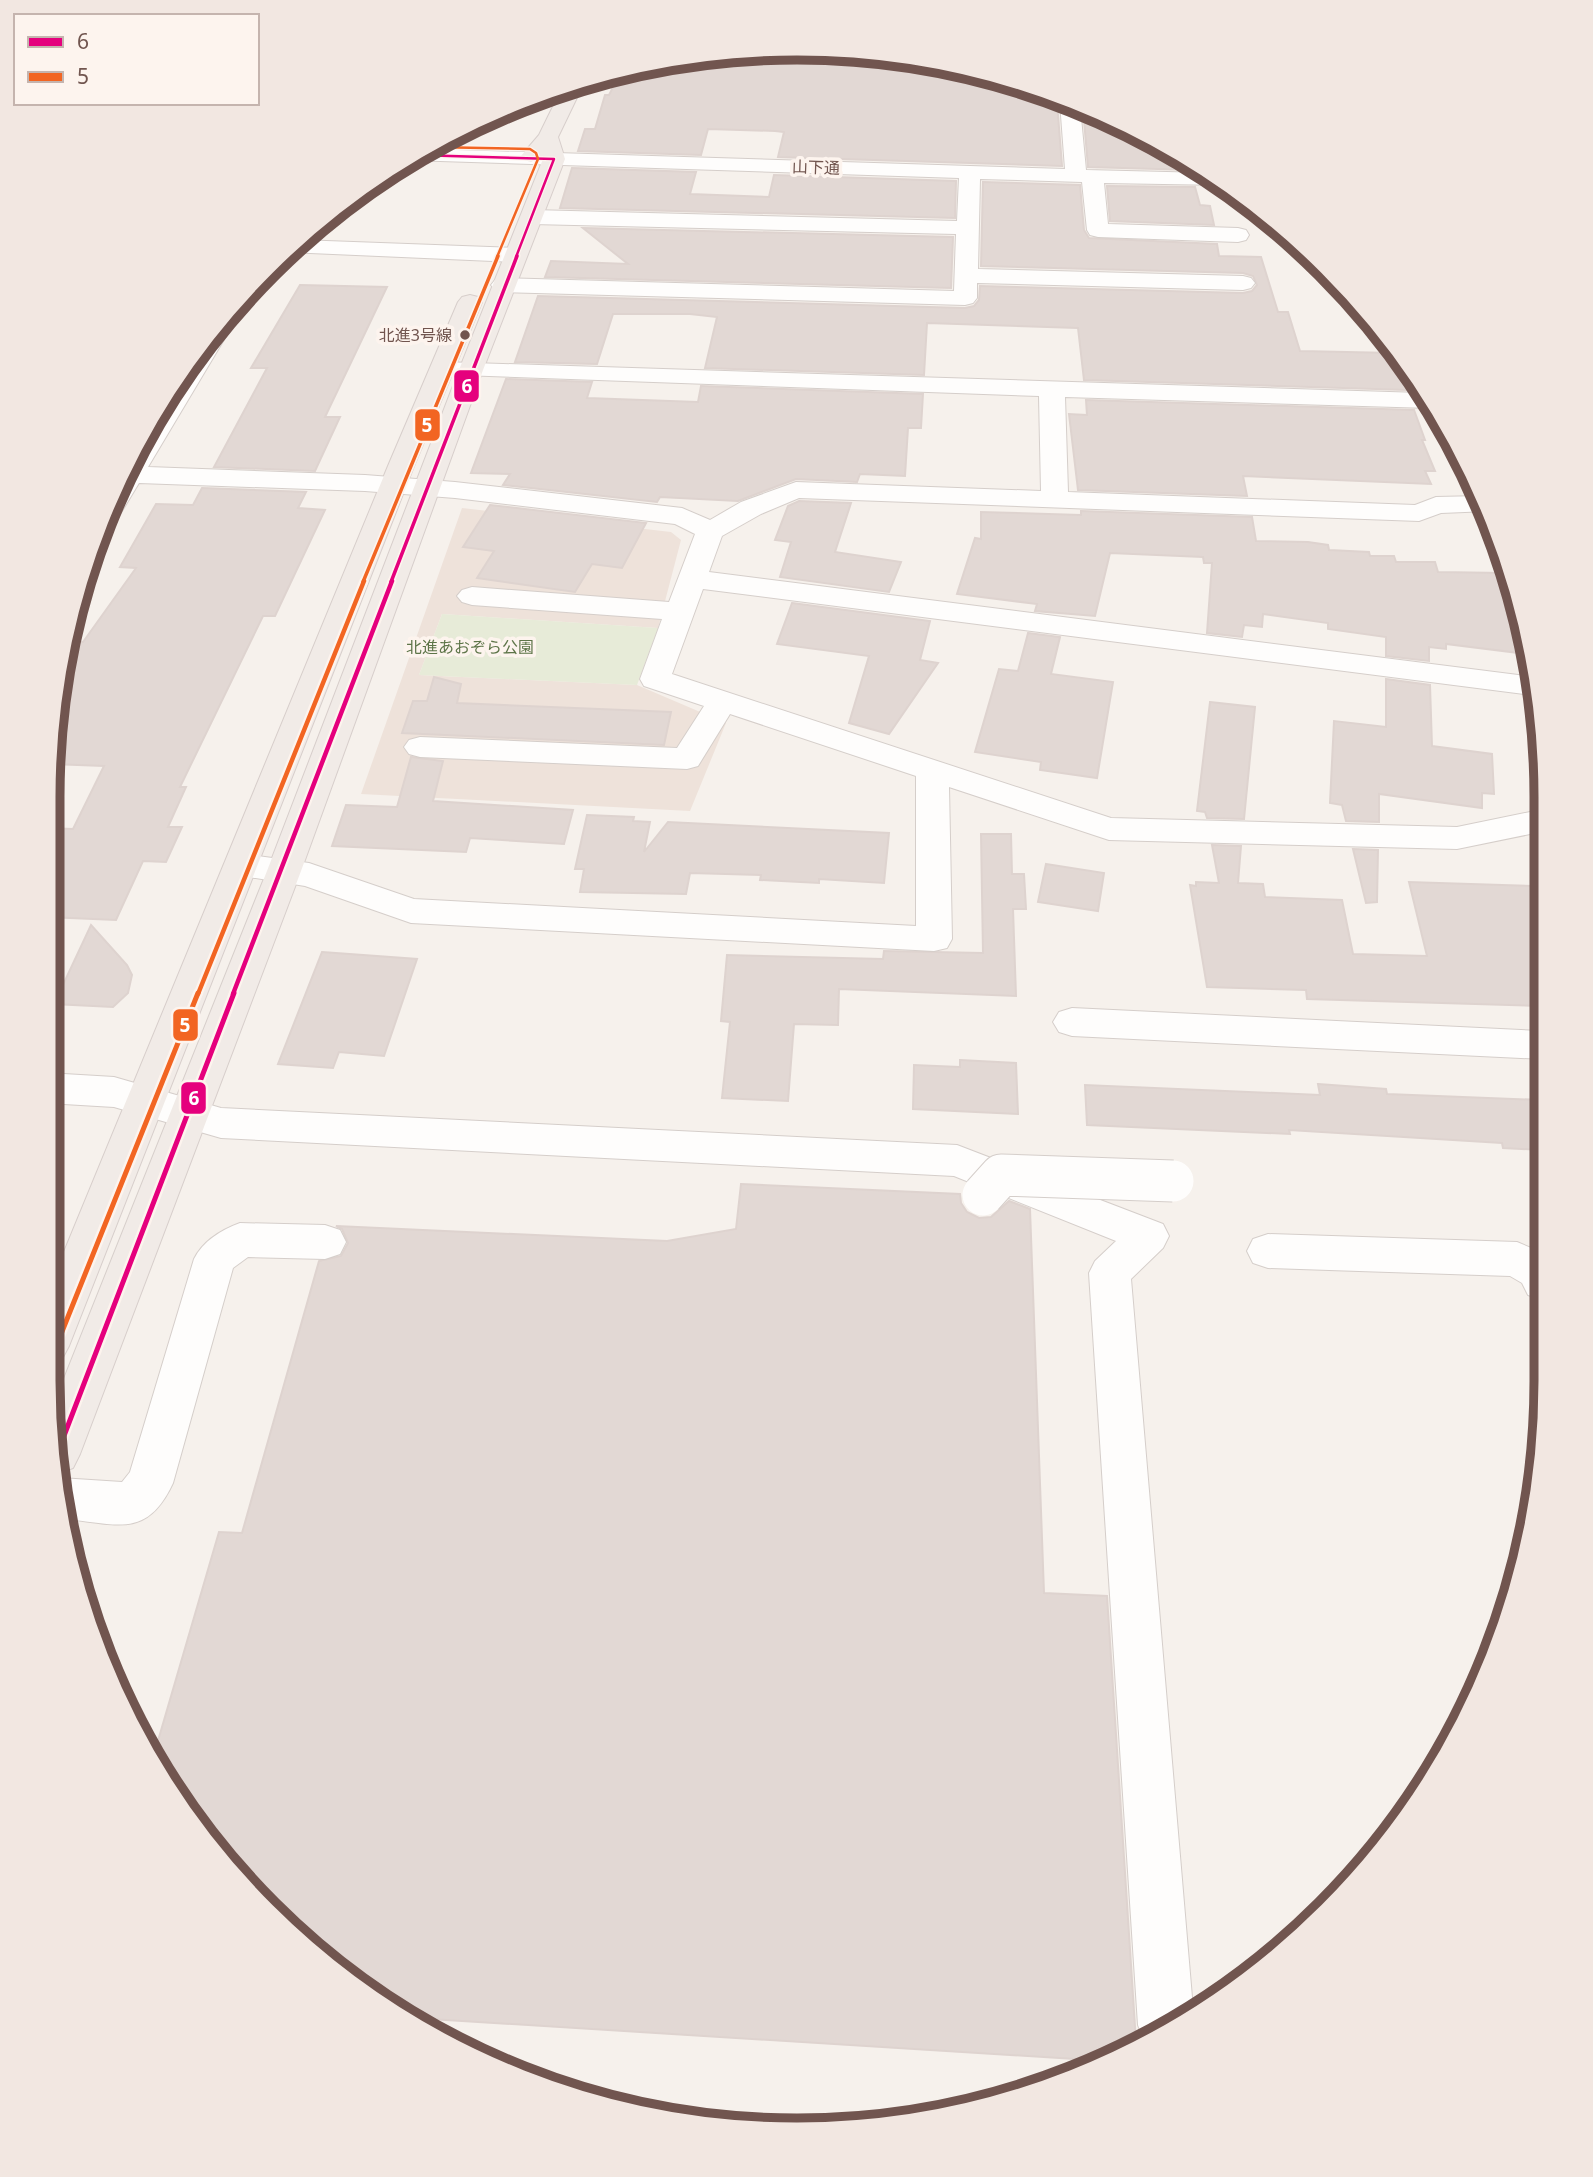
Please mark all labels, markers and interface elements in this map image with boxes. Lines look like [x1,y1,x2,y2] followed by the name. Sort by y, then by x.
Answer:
[14,14,259,105] legend
[77,27,89,55] text: 6
[77,62,89,90] text: 5
[792,155,840,179] street label: 山下通
[379,324,452,346] place label: 北進3号線
[458,328,472,342] marker: 北進3号線
[453,369,480,403] line badge: 6
[462,373,473,399] text: 6
[414,408,441,442] line badge: 5
[422,412,432,438] text: 5
[406,636,534,658] park label: 北進あおぞら公園
[172,1008,199,1042] line badge: 5
[180,1012,190,1038] text: 5
[180,1081,207,1115] line badge: 6
[189,1085,200,1111] text: 6

